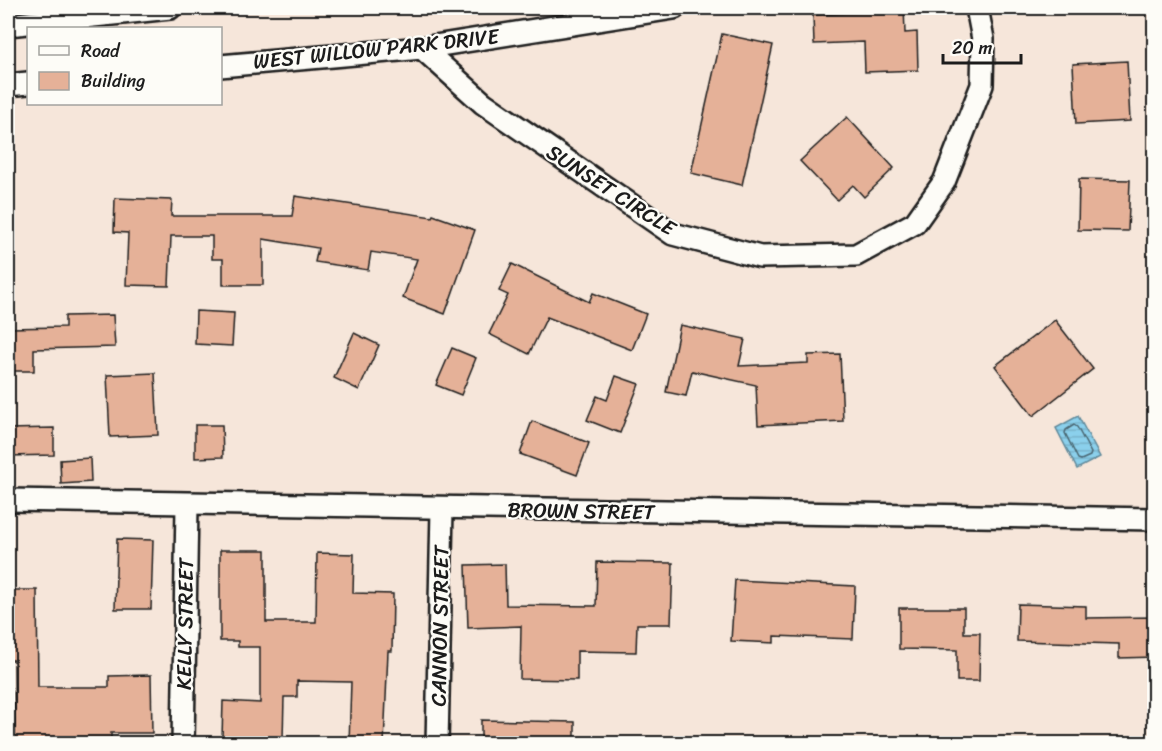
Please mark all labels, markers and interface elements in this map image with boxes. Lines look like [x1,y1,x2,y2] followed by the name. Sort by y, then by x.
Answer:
[251,17,502,81] street label: WEST WILLOW PARK DRIVE
[27,27,222,105] legend
[943,27,1021,65] scale bar
[952,32,992,64] text: 20 m
[81,35,121,67] text: Road
[81,65,145,97] text: Building
[538,134,685,247] street label: SUNSET CIRCLE
[507,491,657,531] street label: BROWN STREET
[420,543,460,707] street label: CANNON STREET
[165,556,205,690] street label: KELLY STREET

